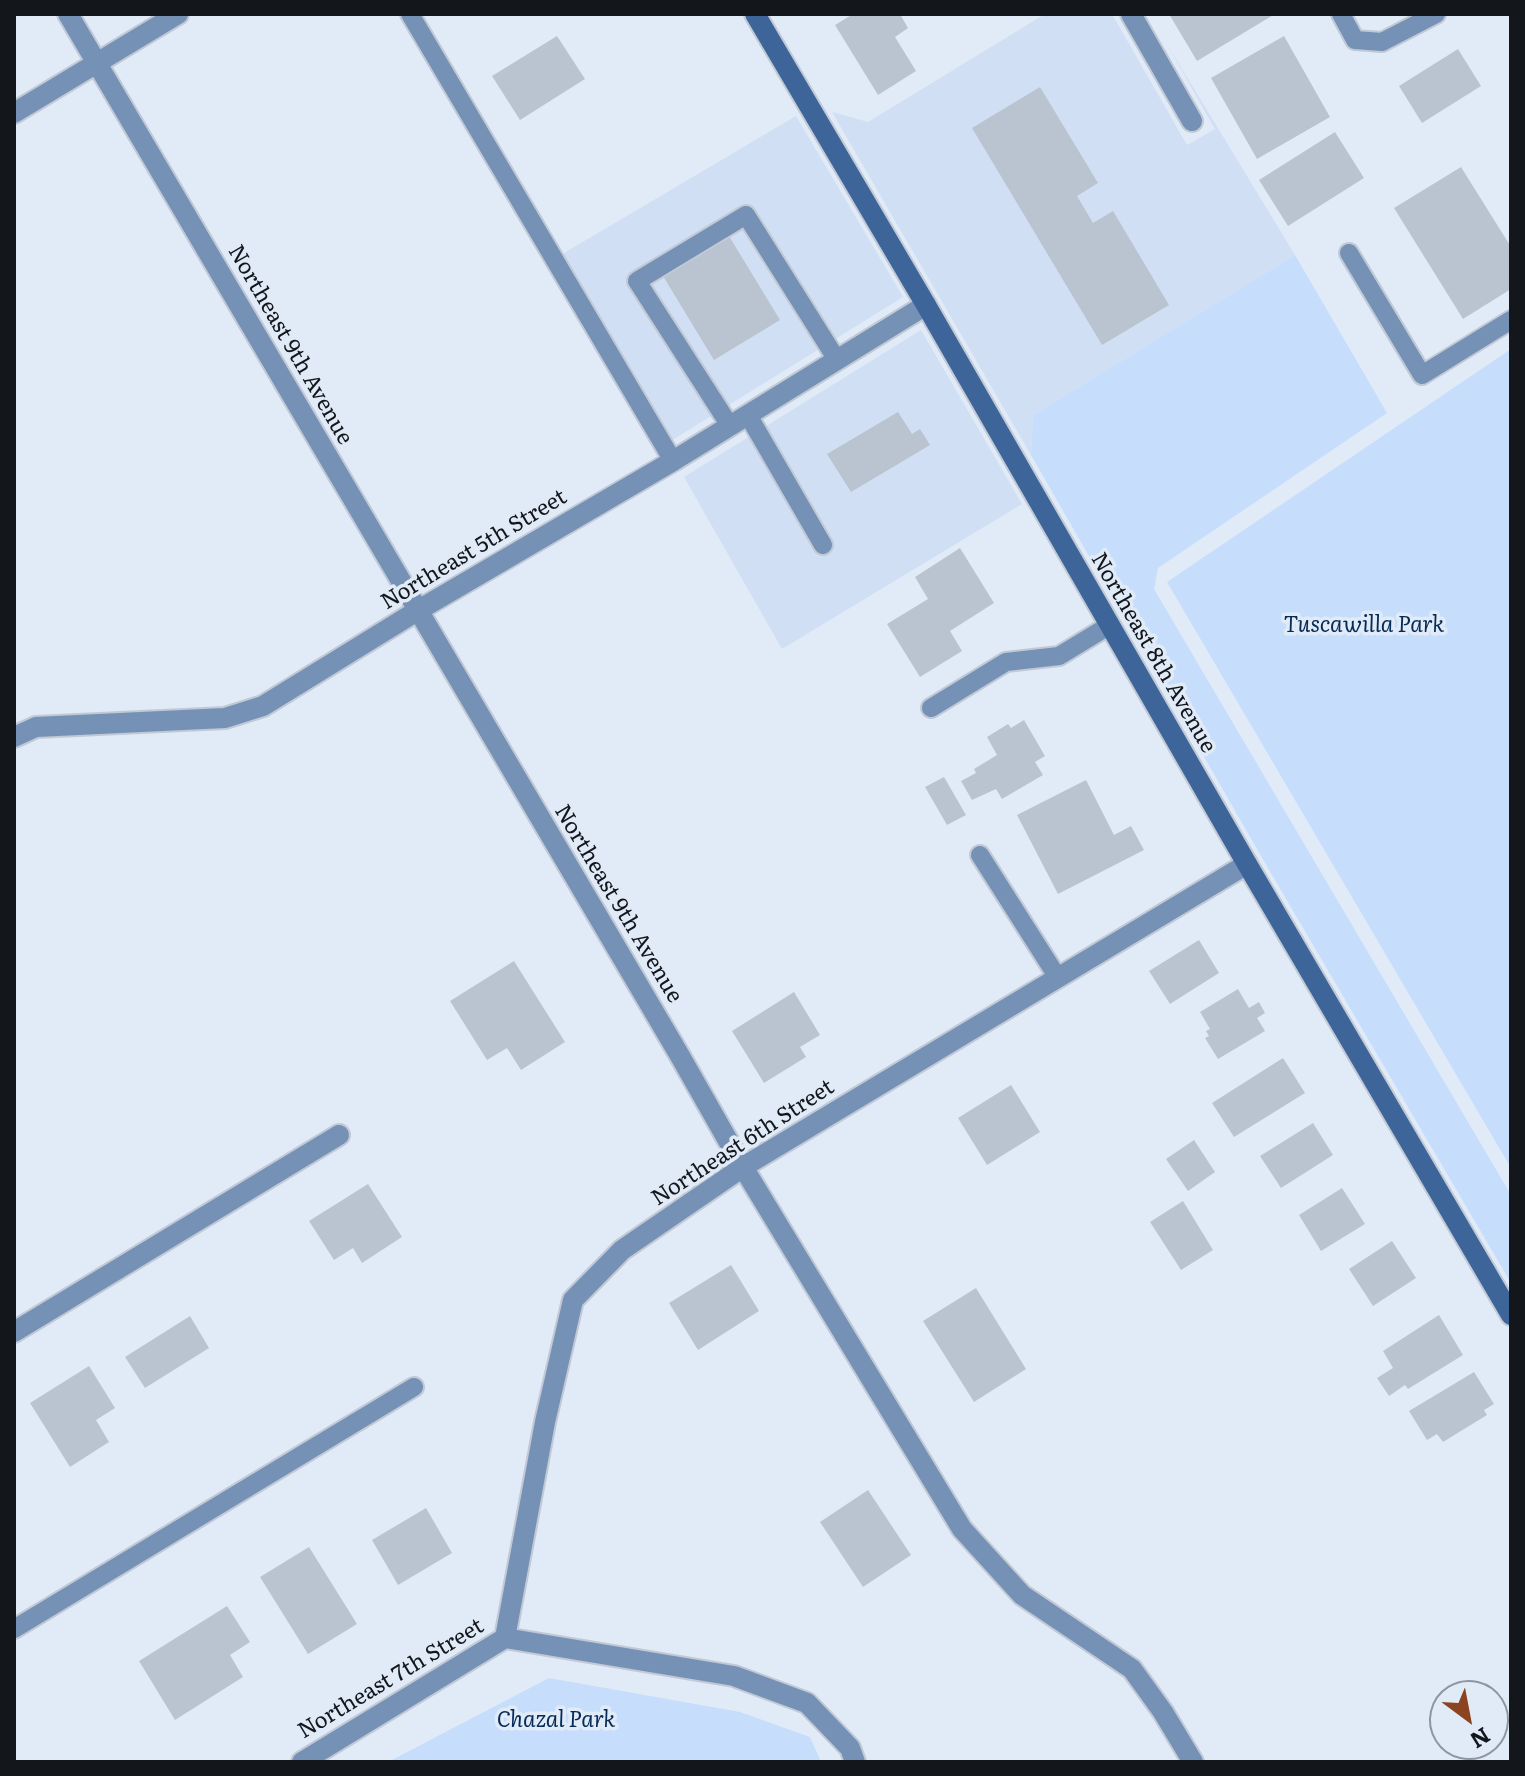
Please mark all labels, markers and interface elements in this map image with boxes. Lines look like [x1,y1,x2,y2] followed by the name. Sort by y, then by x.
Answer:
[222,240,358,450] street label: Northeast 9th Avenue
[376,484,572,616] street label: Northeast 5th Street
[1085,548,1221,758] street label: Northeast 8th Avenue
[1284,613,1444,639] park label: Tuscawilla Park
[548,800,688,1008] street label: Northeast 9th Avenue
[647,1074,839,1212] street label: Northeast 6th Street
[293,1613,489,1745] street label: Northeast 7th Street
[1429,1680,1509,1760] north arrow
[497,1708,615,1734] park label: Chazal Park
[1464,1720,1497,1758] text: N

